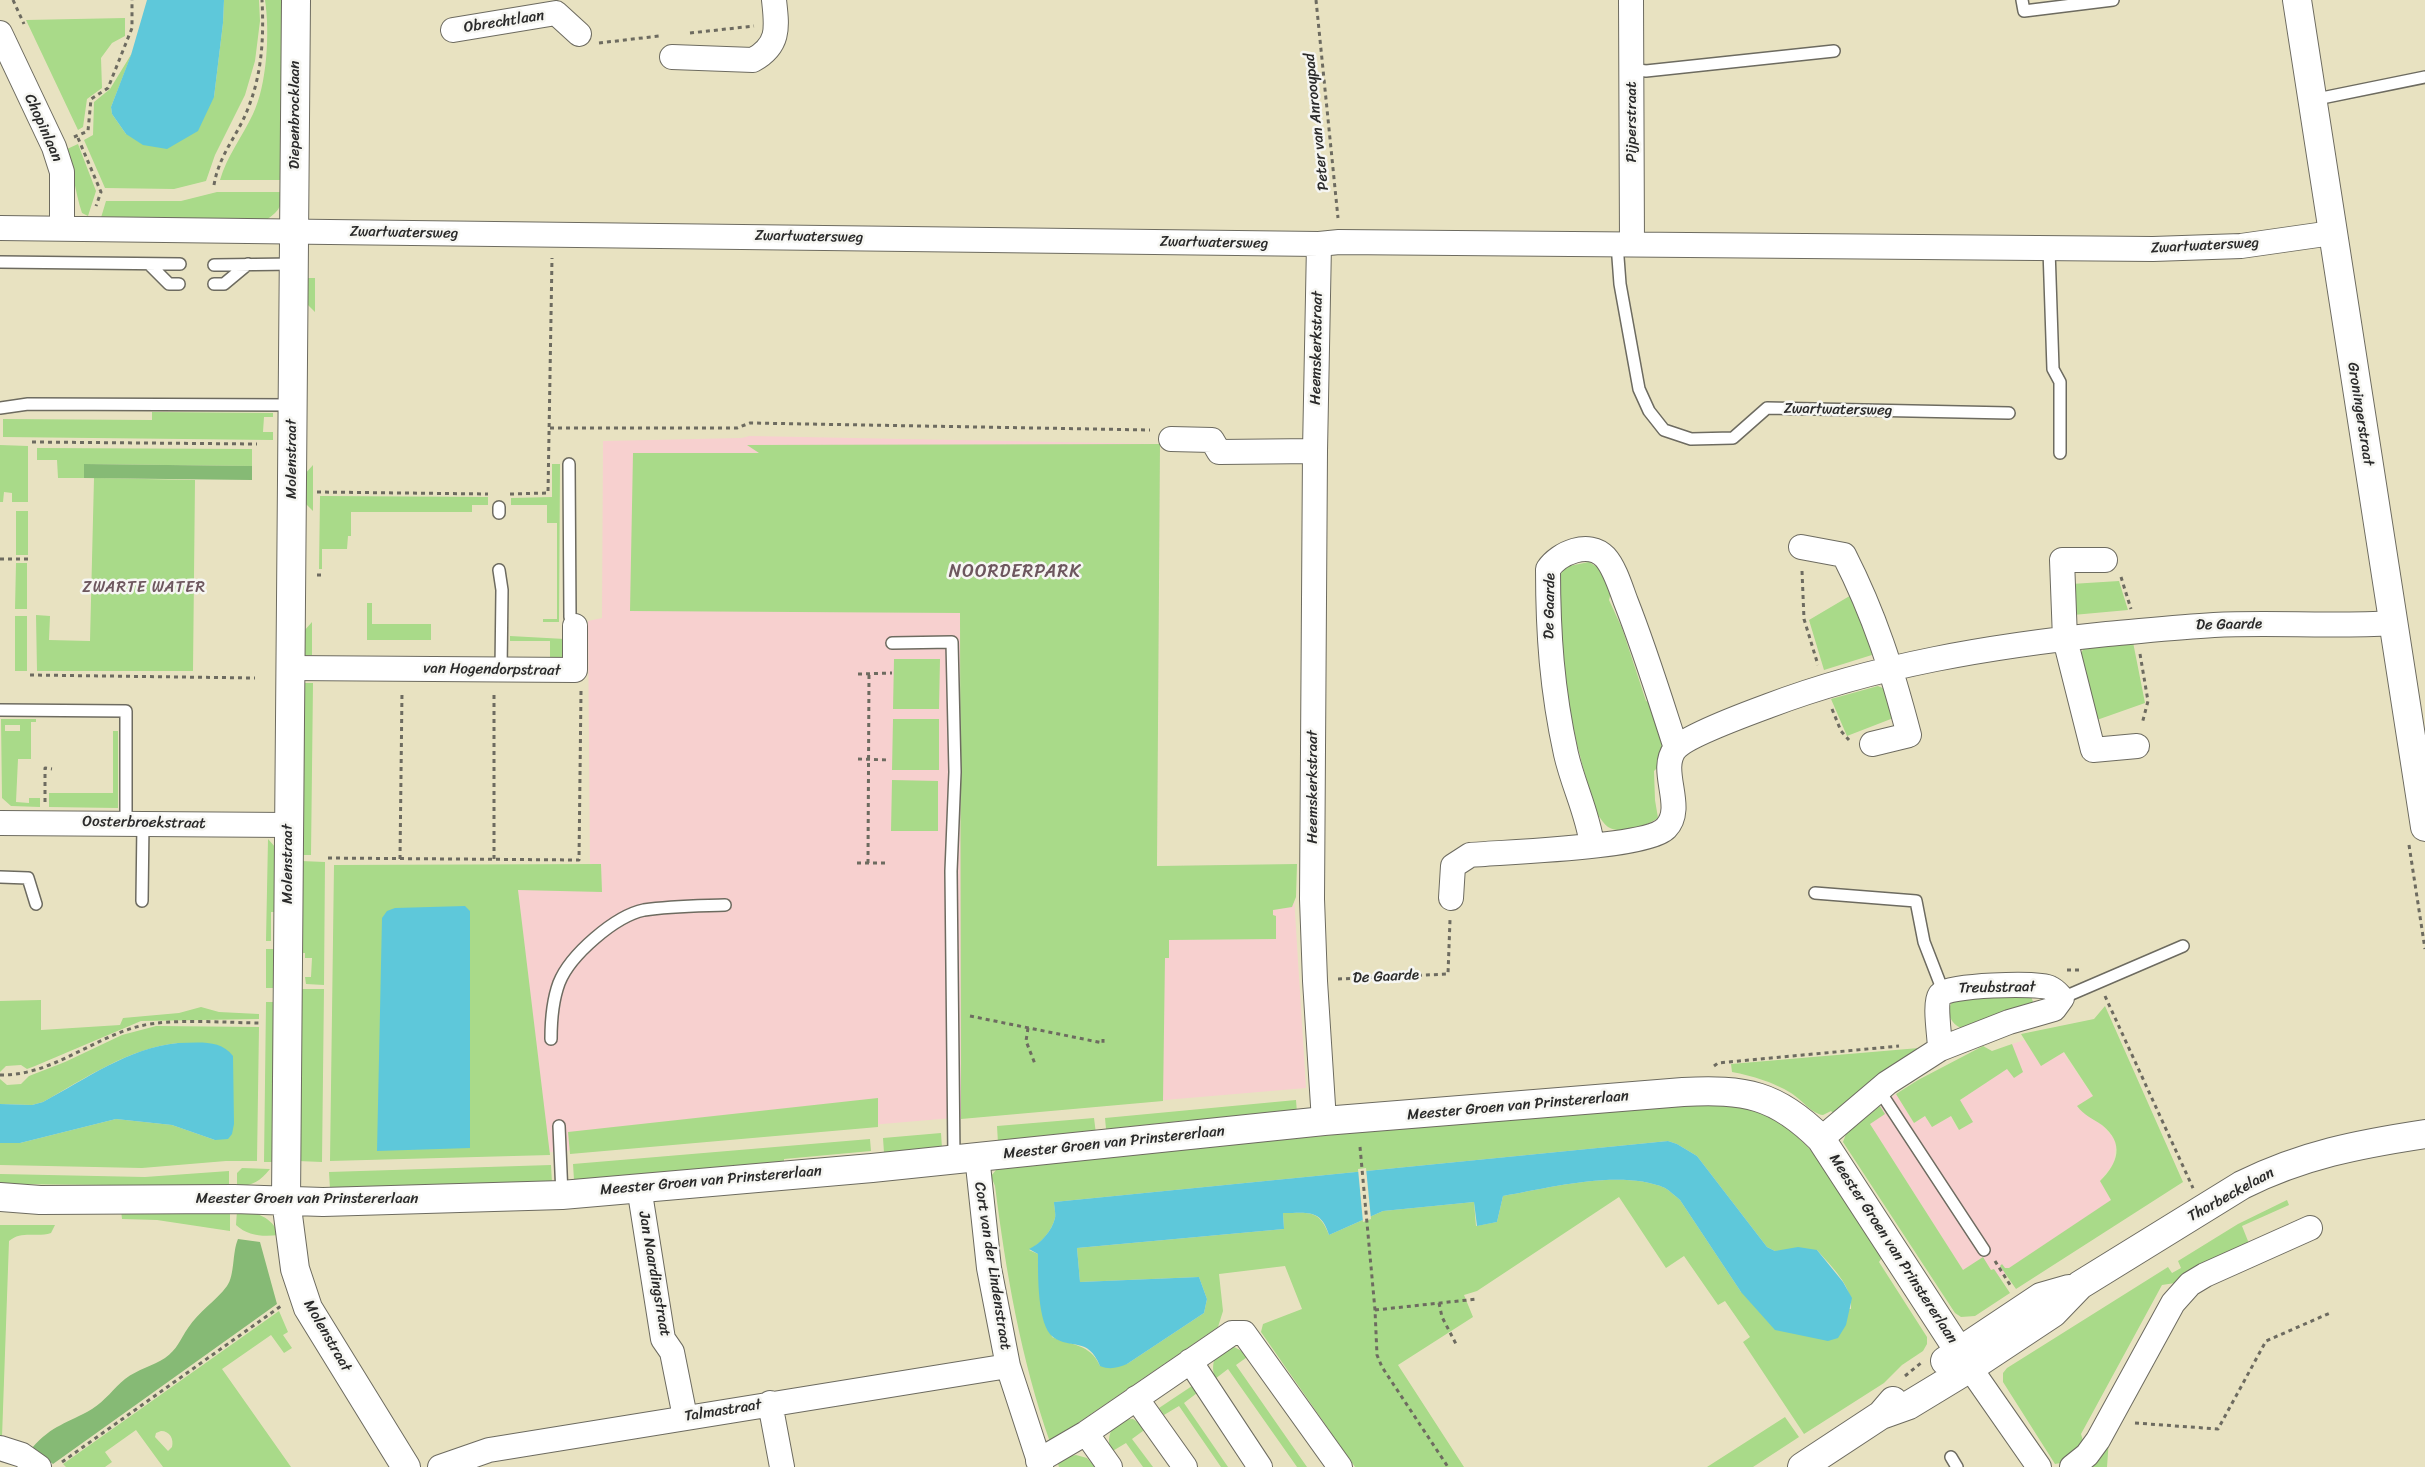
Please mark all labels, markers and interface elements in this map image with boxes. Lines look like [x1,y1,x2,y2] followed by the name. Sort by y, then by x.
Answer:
[463,7,545,37] street label: Obrechtlaan
[1301,52,1333,192] street label: Peter van Anrooypad
[286,61,304,169] street label: Diepenbrocklaan
[1623,81,1641,163] street label: Pijperstraat
[20,91,66,165] street label: Chopinlaan
[350,223,458,243] street label: Zwartwatersweg
[755,227,863,247] street label: Zwartwatersweg
[1160,233,1268,253] street label: Zwartwatersweg
[2150,234,2260,258] street label: Zwartwatersweg
[1307,291,1327,405] street label: Heemskerkstraat
[2343,361,2377,467] street label: Groningerstraat
[1784,400,1892,420] street label: Zwartwatersweg
[283,419,301,499] street label: Molenstraat
[947,561,1083,583] district label: NOORDERPARK
[1540,573,1560,639] street label: De Gaarde
[80,578,208,598] district label: ZWARTE WATER
[2196,615,2262,635] street label: De Gaarde
[423,660,561,680] street label: van Hogendorpstraat
[1304,730,1322,844] street label: Heemskerkstraat
[82,813,206,833] street label: Oosterbroekstraat
[279,824,297,904] street label: Molenstraat
[1352,966,1420,988] street label: De Gaarde
[1958,978,2036,998] street label: Treubstraat
[1406,1087,1630,1125] street label: Meester Groen van Prinstererlaan
[1002,1122,1226,1164] street label: Meester Groen van Prinstererlaan
[1825,1151,1961,1347] street label: Meester Groen van Prinstererlaan
[599,1162,823,1200] street label: Meester Groen van Prinstererlaan
[2185,1164,2277,1226] street label: Thorbeckelaan
[970,1181,1014,1351] street label: Cort van der Lindenstraat
[196,1190,418,1208] street label: Meester Groen van Prinstererlaan
[634,1210,674,1338] street label: Jan Naardingstraat
[299,1297,355,1375] street label: Molenstraat
[683,1396,763,1426] street label: Talmastraat

